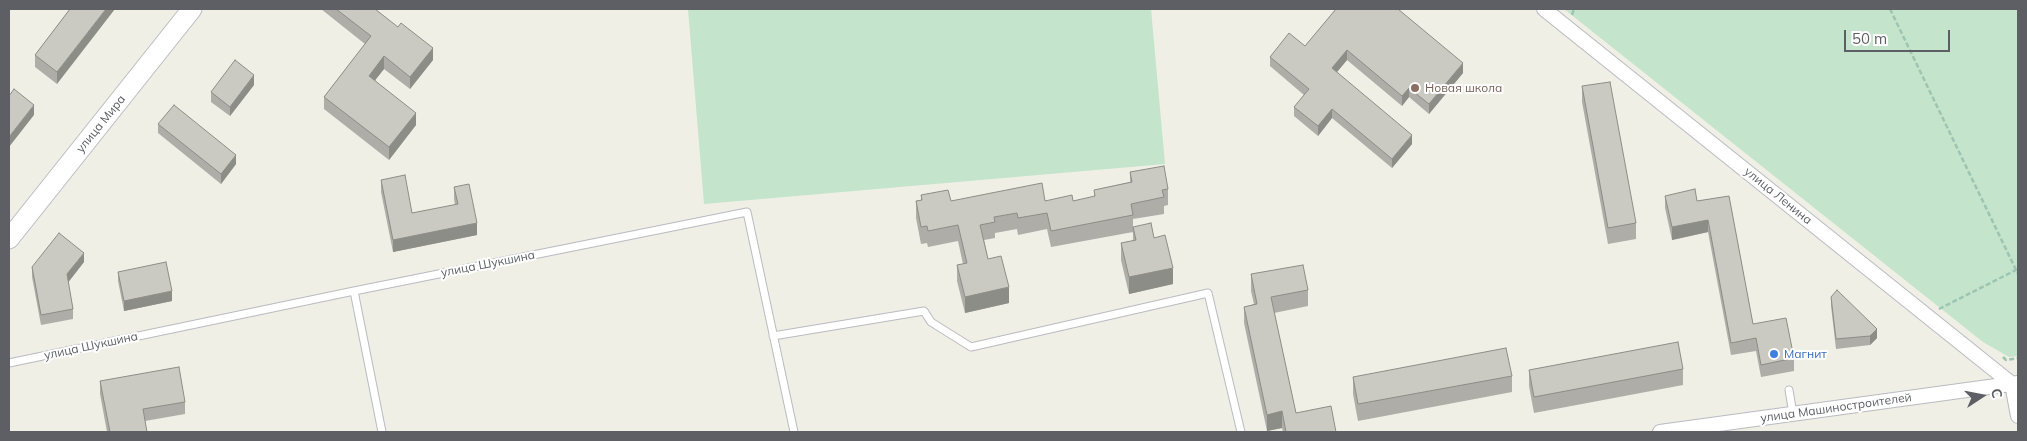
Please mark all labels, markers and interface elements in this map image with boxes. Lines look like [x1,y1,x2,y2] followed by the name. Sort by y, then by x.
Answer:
[1847,20,1953,52] scale bar
[1852,29,1887,48] text: 50 m
[1425,81,1502,95] place label: Новая школа
[1409,82,1421,94] marker: Новая школа
[73,92,129,156] street label: улица Мира
[1741,164,1815,228] street label: улица Ленина
[440,248,536,280] street label: улица Шукшина
[43,329,139,363] street label: улица Шукшина
[1784,347,1827,361] place label: Магнит
[1768,348,1780,360] marker: Магнит
[1957,371,2007,421] north arrow
[1987,387,2006,400] text: С
[1759,390,1913,426] street label: улица Машиностроителей

